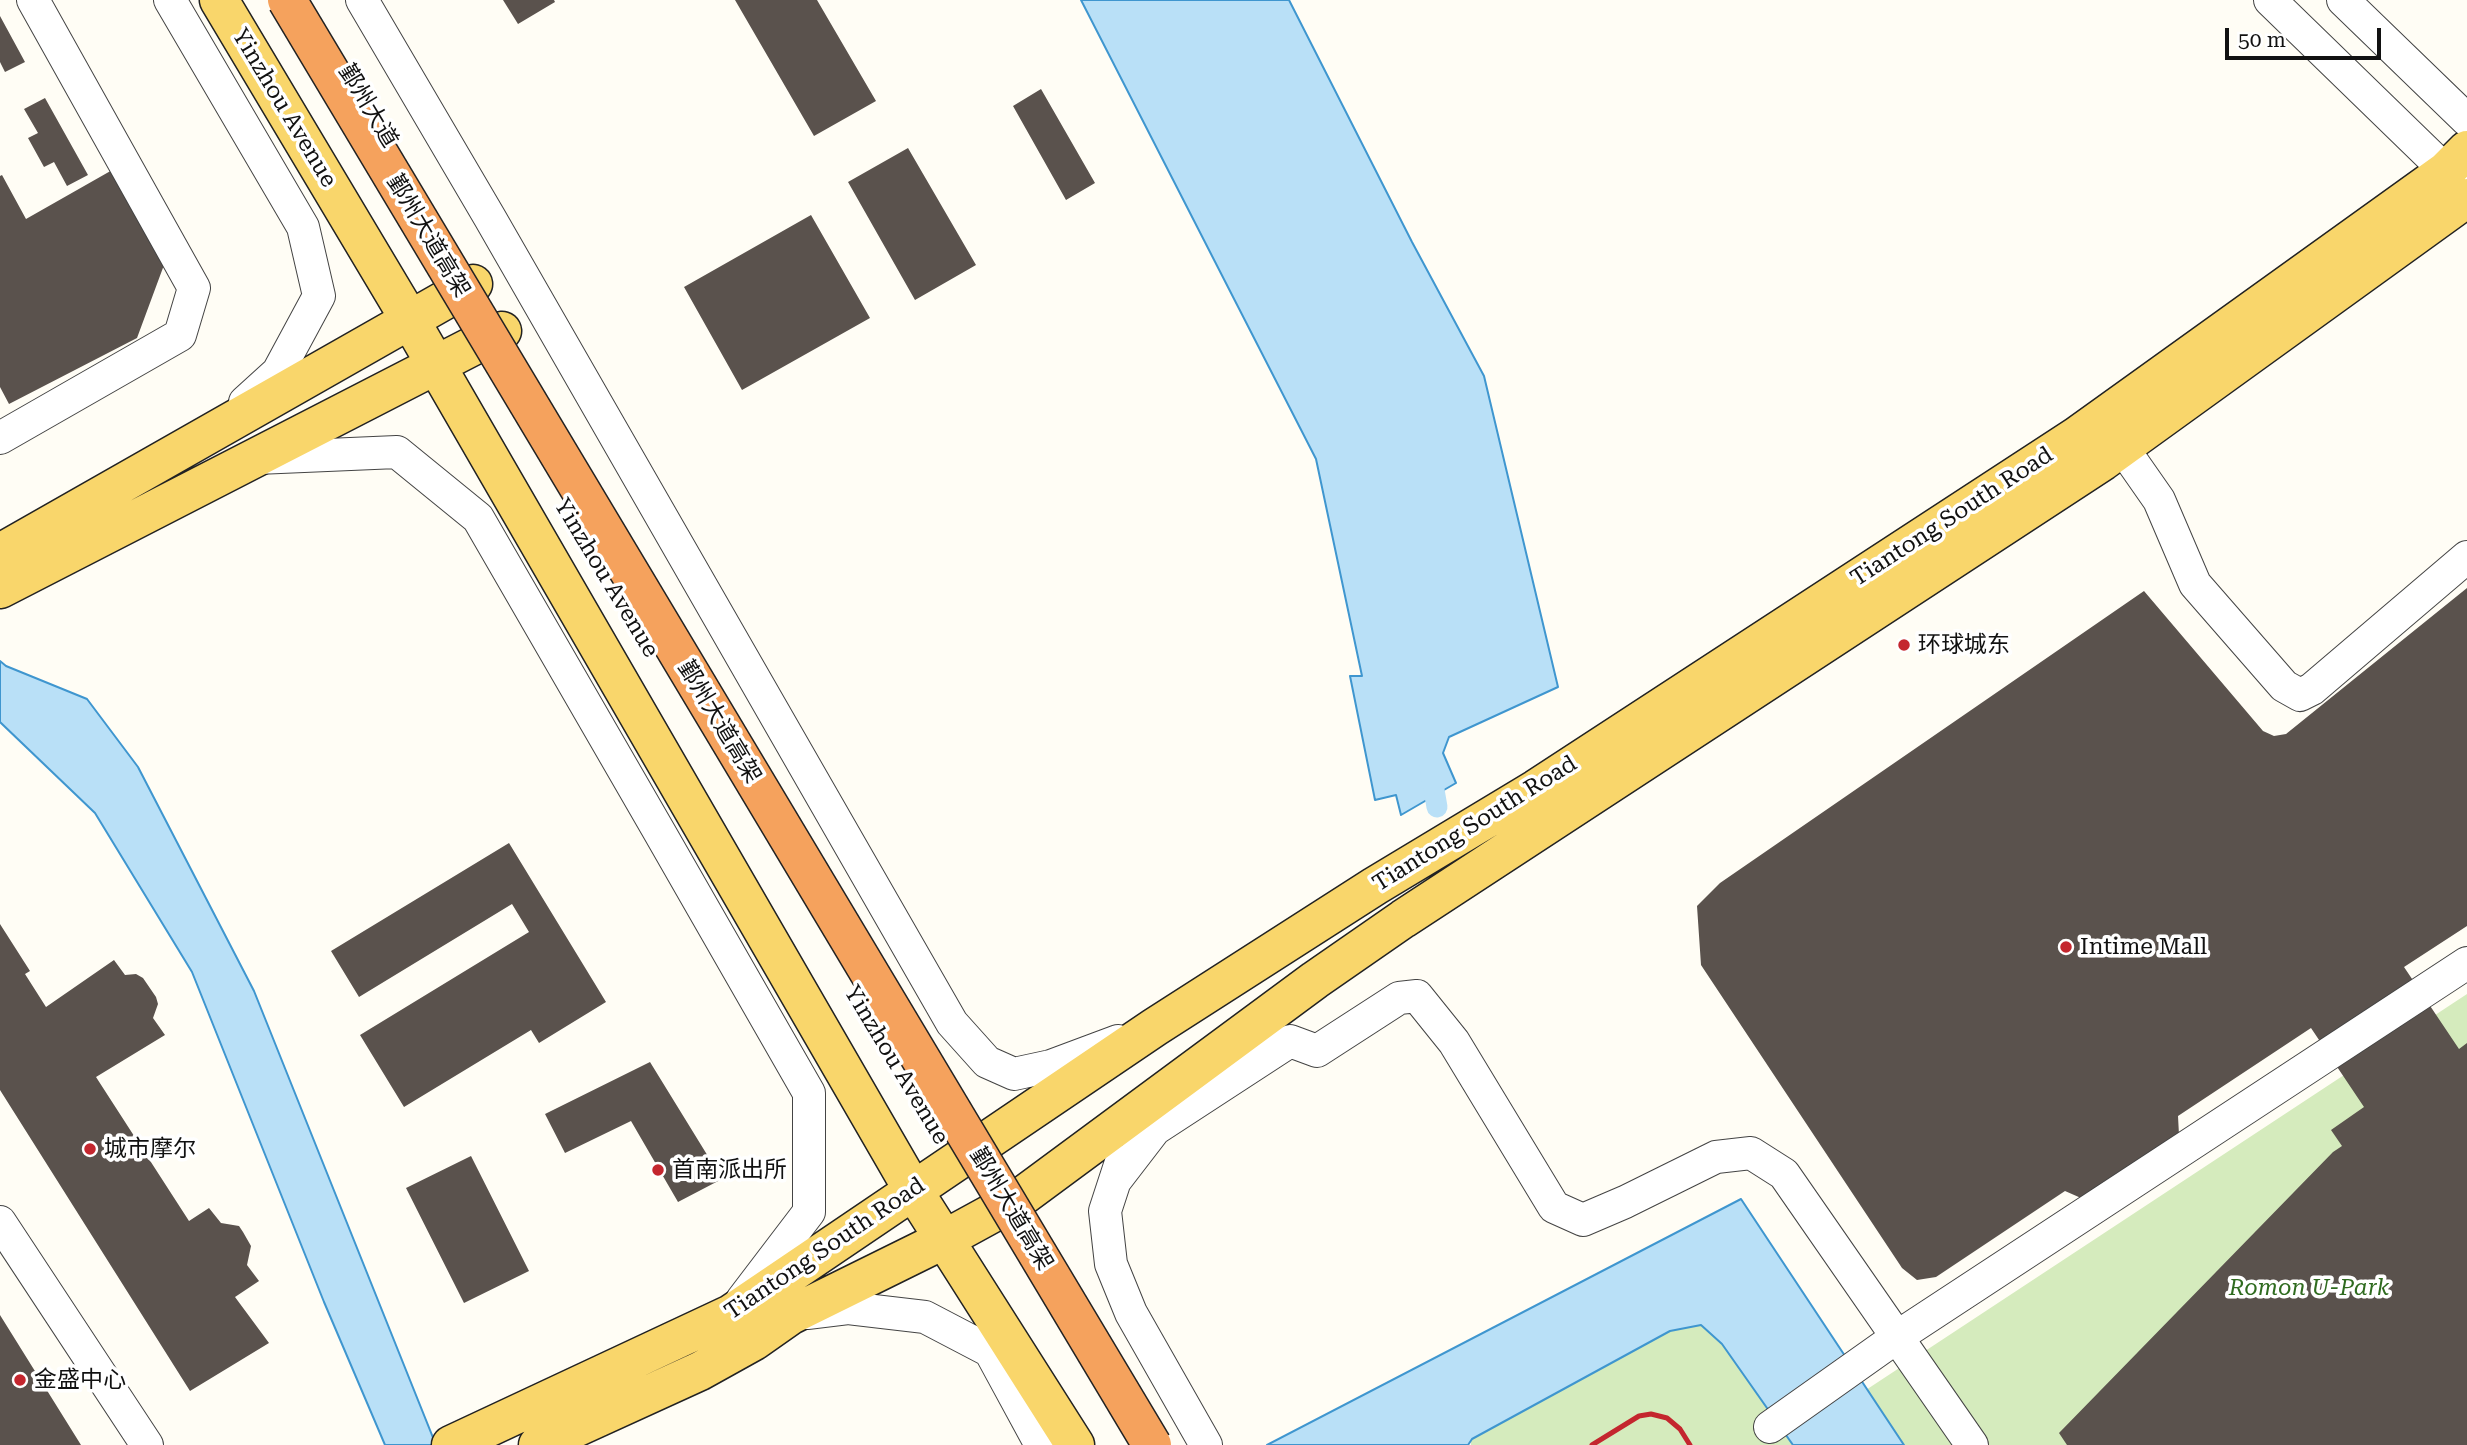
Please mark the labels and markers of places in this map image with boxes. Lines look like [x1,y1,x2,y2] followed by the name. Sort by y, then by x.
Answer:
[1918,631,2010,659] place label: 环球城东
[1896,637,1912,653] marker: 环球城东
[2080,933,2207,961] place label: Intime Mall
[2058,939,2074,955] marker: Intime Mall
[104,1135,196,1163] place label: 城市摩尔
[82,1141,98,1157] marker: 城市摩尔
[672,1156,787,1184] place label: 首南派出所
[650,1162,666,1178] marker: 首南派出所
[34,1366,126,1394] place label: 金盛中心
[12,1372,28,1388] marker: 金盛中心

